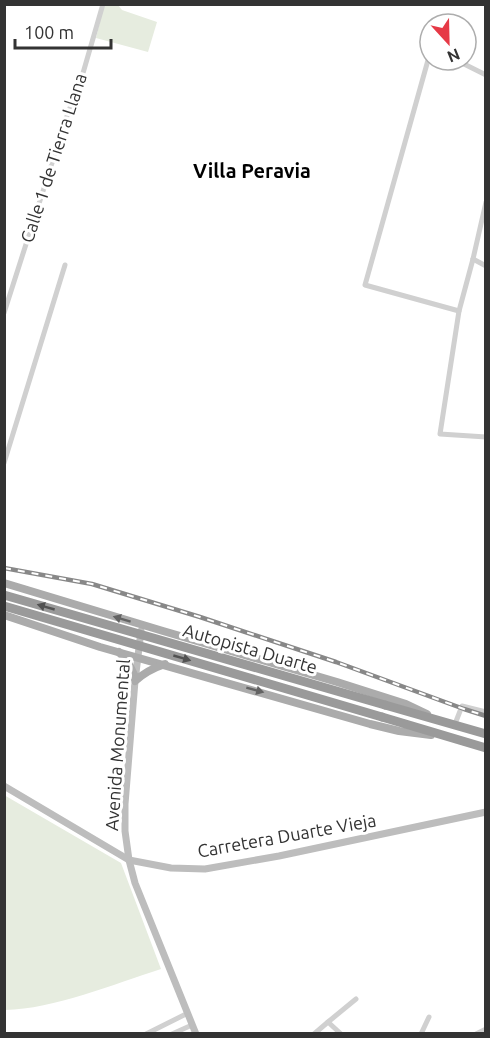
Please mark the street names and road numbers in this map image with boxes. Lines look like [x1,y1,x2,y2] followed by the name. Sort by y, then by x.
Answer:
[16,70,90,245] street label: Calle 1 de Tierra Llana
[181,619,320,677] street label: Autopista Duarte
[101,658,133,832] street label: Avenida Monumental
[196,809,378,861] street label: Carretera Duarte Vieja

